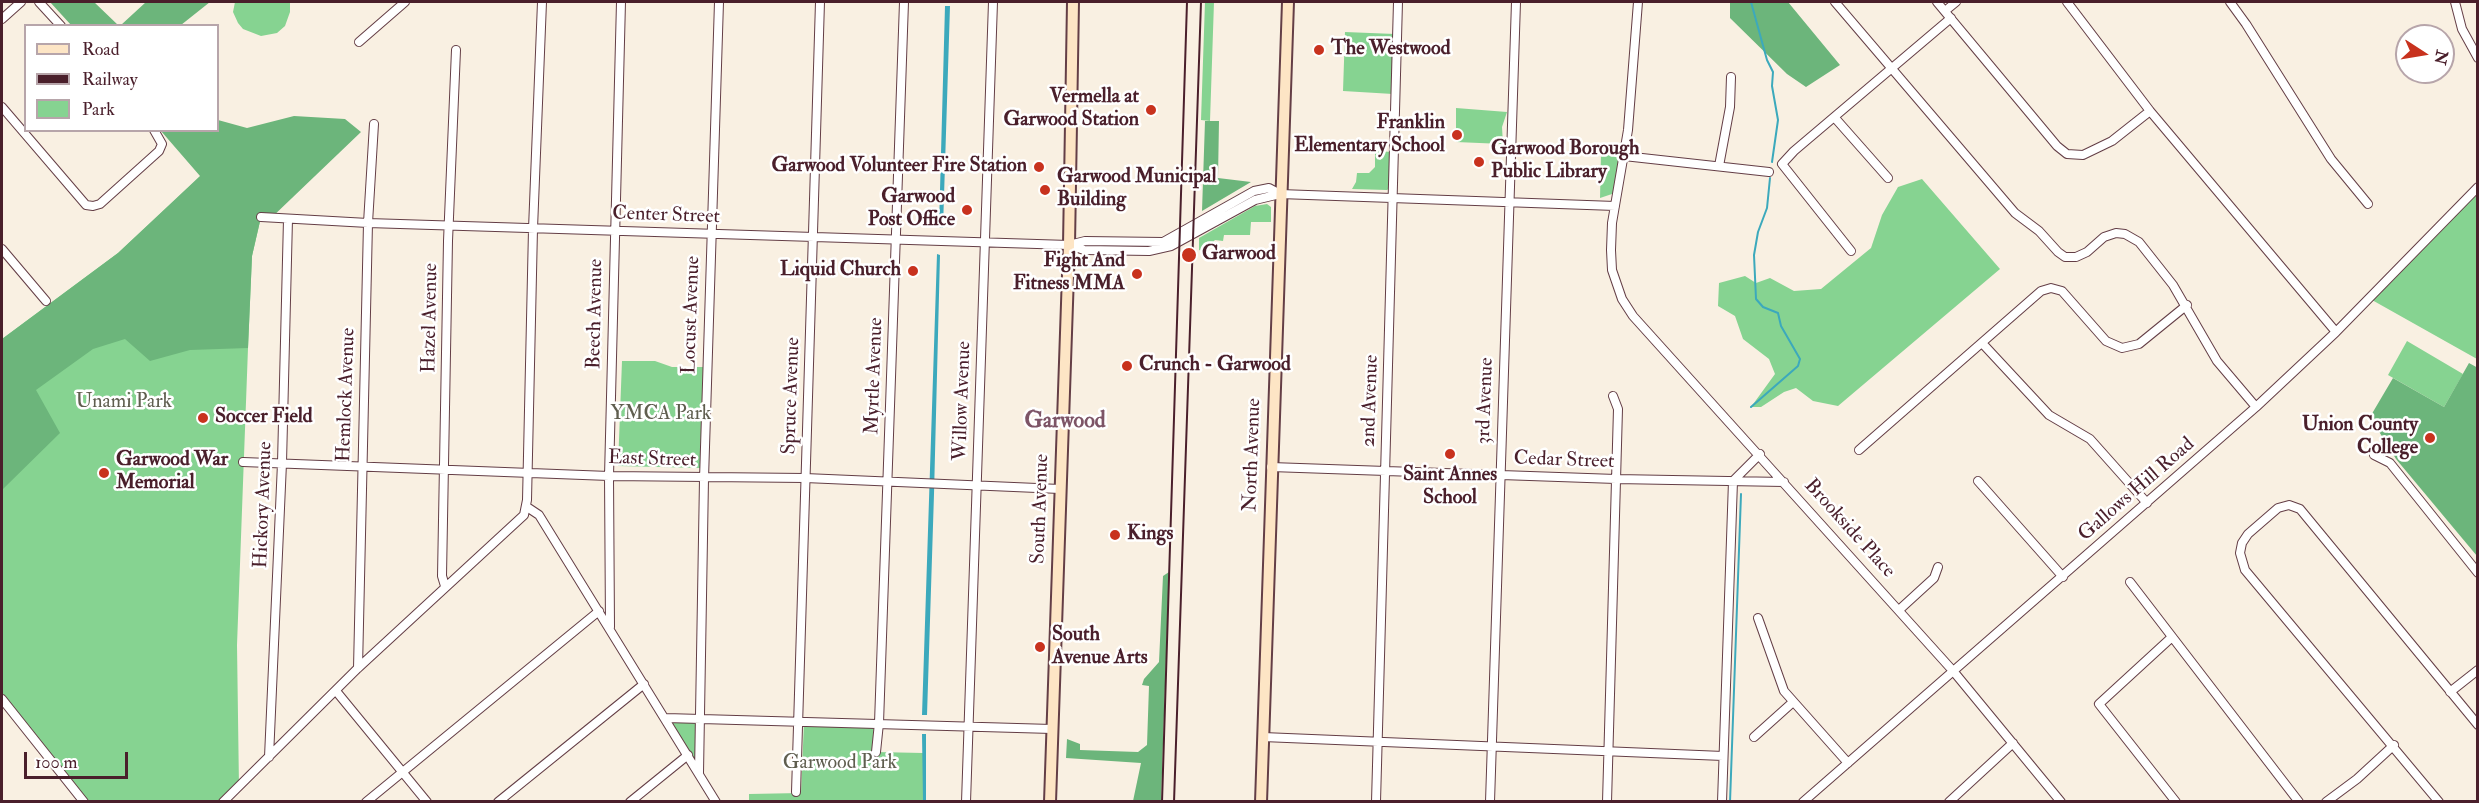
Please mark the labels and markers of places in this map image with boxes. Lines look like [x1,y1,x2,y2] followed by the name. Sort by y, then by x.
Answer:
[1331,38,1450,62] place label: The Westwood
[1312,43,1326,57] marker: The Westwood
[1004,86,1139,133] place label: Vermella at Garwood Station
[1144,103,1158,117] marker: Vermella at Garwood Station
[1294,112,1445,159] place label: Franklin Elementary School
[1450,128,1464,142] marker: Franklin Elementary School
[1491,138,1639,185] place label: Garwood Borough Public Library
[771,155,1027,179] place label: Garwood Volunteer Fire Station
[1472,155,1486,169] marker: Garwood Borough Public Library
[1032,160,1046,174] marker: Garwood Volunteer Fire Station
[1057,166,1217,213] place label: Garwood Municipal Building
[1038,183,1052,197] marker: Garwood Municipal Building
[868,186,955,233] place label: Garwood Post Office
[960,203,974,217] marker: Garwood Post Office
[1202,243,1276,267] place label: Garwood
[1180,246,1198,264] marker: Garwood
[1013,250,1125,297] place label: Fight And Fitness MMA
[780,259,901,283] place label: Liquid Church
[906,264,920,278] marker: Liquid Church
[1130,267,1144,281] marker: Fight And Fitness MMA
[1139,354,1291,378] place label: Crunch - Garwood
[1120,359,1134,373] marker: Crunch - Garwood
[215,406,313,430] place label: Soccer Field
[196,411,210,425] marker: Soccer Field
[2302,414,2418,461] place label: Union County College
[2423,431,2437,445] marker: Union County College
[1443,447,1457,461] marker: Saint Annes School
[116,449,228,496] place label: Garwood War Memorial
[1403,464,1497,511] place label: Saint Annes School
[97,466,111,480] marker: Garwood War Memorial
[1127,523,1173,547] place label: Kings
[1108,528,1122,542] marker: Kings
[1052,624,1148,671] place label: South Avenue Arts
[1033,640,1047,654] marker: South Avenue Arts

